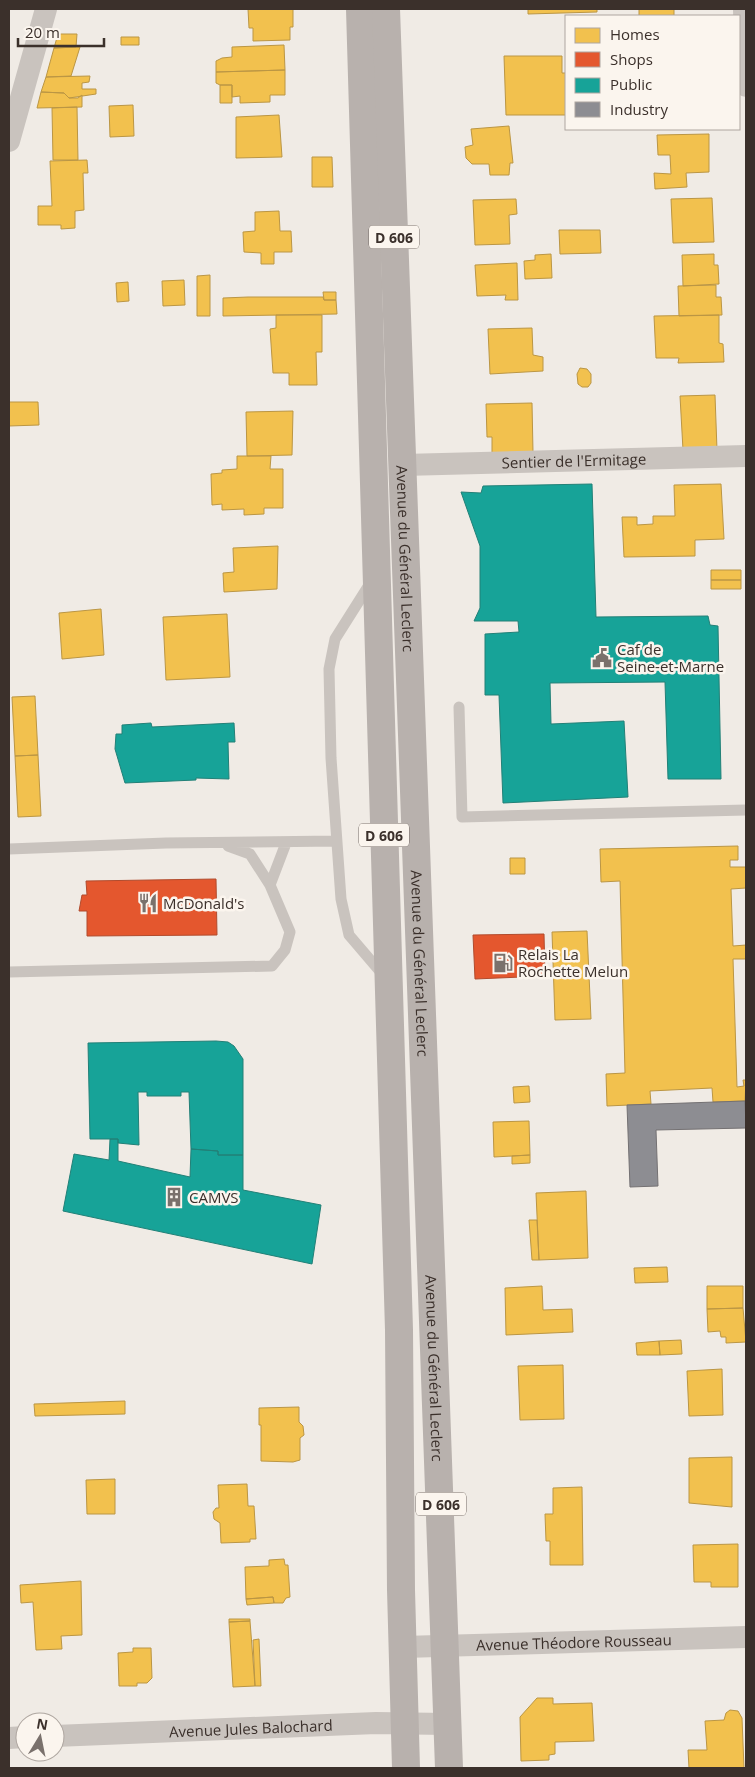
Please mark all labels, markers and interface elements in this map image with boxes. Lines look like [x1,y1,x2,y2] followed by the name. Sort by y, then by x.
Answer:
[18,15,104,47] scale bar
[565,15,740,130] legend
[25,22,60,42] text: 20 m
[610,24,660,44] text: Homes
[610,49,653,69] text: Shops
[610,74,652,94] text: Public
[610,99,668,119] text: Industry
[369,226,419,248] road number: D 606
[501,449,646,472] street label: Sentier de l'Ermitage
[392,465,419,652] street label: Avenue du Général Leclerc
[617,639,724,676] place label: Caf de Seine-et-Marne
[591,647,613,669] public building icon: Caf de Seine-et-Marne
[359,824,409,846] road number: D 606
[407,870,434,1057] street label: Avenue du Général Leclerc
[137,892,159,914] restaurant icon: McDonald's
[163,893,245,913] place label: McDonald's
[518,944,628,981] place label: Relais La Rochette Melun
[492,952,514,974] fuel station icon: Relais La Rochette Melun
[163,1186,185,1208] building icon: CAMVS
[189,1187,239,1207] place label: CAMVS
[421,1274,448,1462] street label: Avenue du Général Leclerc
[416,1492,466,1516] road number: D 606
[476,1629,672,1655] street label: Avenue Théodore Rousseau
[15,1712,65,1762] north arrow
[35,1713,50,1734] text: N
[169,1715,333,1741] street label: Avenue Jules Balochard

